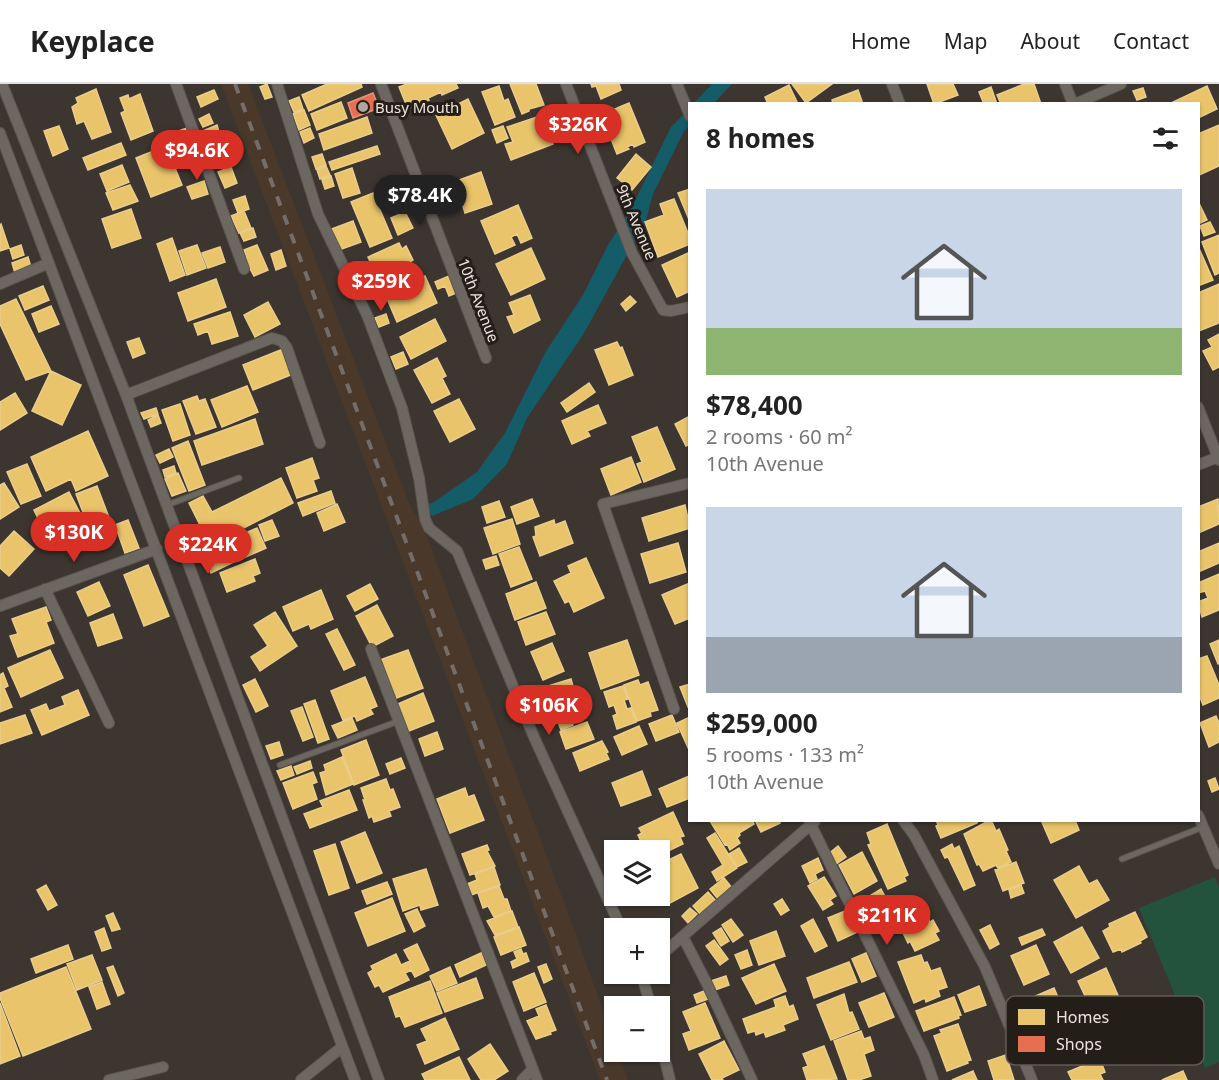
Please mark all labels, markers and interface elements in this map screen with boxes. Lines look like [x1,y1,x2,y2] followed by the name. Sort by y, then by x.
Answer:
[30,22,155,60] text: Keyplace
[851,27,911,55] text: Home
[944,27,987,55] text: Map
[1020,27,1080,55] text: About
[1113,27,1189,55] text: Contact
[375,97,459,117] place label: Busy Mouth
[356,100,370,114] marker: Busy Mouth
[536,104,620,155] pin: $326K
[548,110,608,137] text: $326K
[706,120,815,156] text: 8 homes
[1149,122,1182,155] icon: filters
[148,130,246,181] pin: $94.6K
[165,136,229,163] text: $94.6K
[371,175,469,226] pin: $78.4K
[388,181,452,208] text: $78.4K
[612,181,662,263] street label: 9th Avenue
[890,228,998,336] icon: home
[454,255,504,345] street label: 10th Avenue
[339,261,423,312] pin: $259K
[351,267,411,294] text: $259K
[706,387,803,423] text: $78,400
[706,423,853,450] text: 2 rooms · 60 m²
[706,450,824,477] text: 10th Avenue
[32,512,116,563] pin: $130K
[44,518,104,545] text: $130K
[166,524,250,575] pin: $224K
[178,530,238,557] text: $224K
[890,546,998,654] icon: home
[507,685,591,736] pin: $106K
[519,691,579,718] text: $106K
[706,705,818,741] text: $259,000
[706,741,864,768] text: 5 rooms · 133 m²
[706,768,824,795] text: 10th Avenue
[604,840,670,1062] map controls
[604,840,670,906] button: layers
[845,895,929,946] pin: $211K
[857,901,917,928] text: $211K
[604,918,670,984] button: +
[604,996,670,1062] button: −
[1006,996,1204,1065] legend
[1056,1006,1109,1028] text: Homes
[1056,1033,1102,1055] text: Shops

